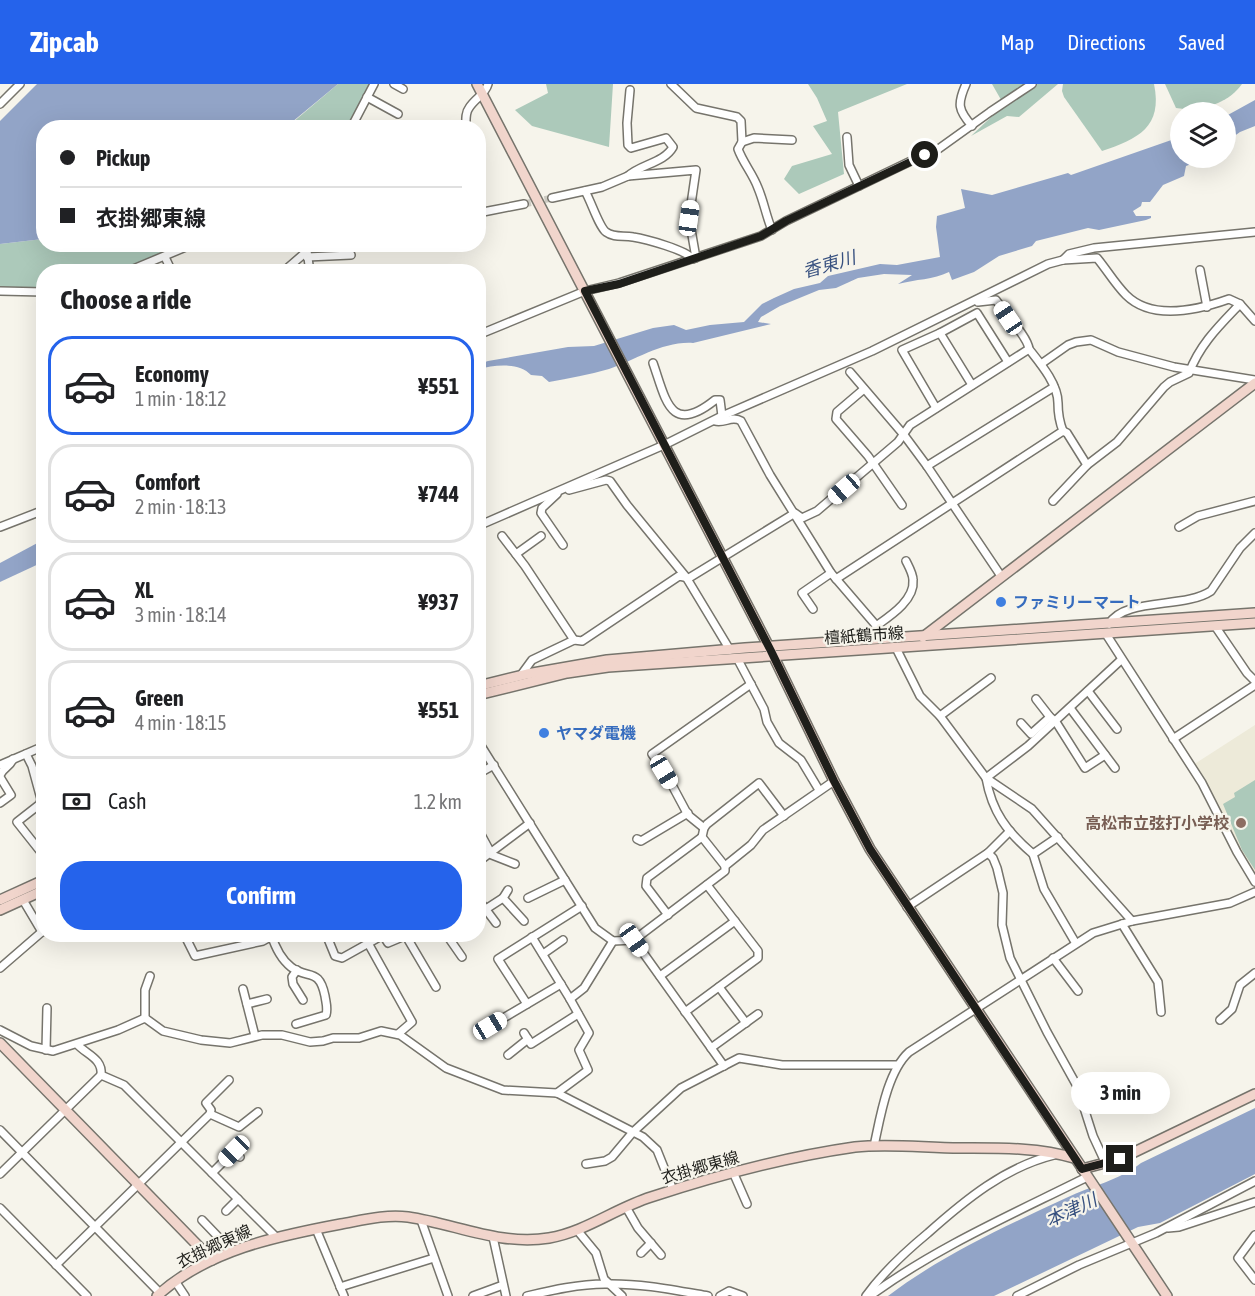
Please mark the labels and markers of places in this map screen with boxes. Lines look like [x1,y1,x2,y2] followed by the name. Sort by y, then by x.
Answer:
[1013,593,1141,611] place label: ファミリーマート
[994,595,1008,609] marker: ファミリーマート
[556,724,636,742] place label: ヤマダ電機
[537,726,551,740] marker: ヤマダ電機
[1085,814,1229,832] place label: 高松市立弦打小学校
[1234,816,1248,830] marker: 高松市立弦打小学校

